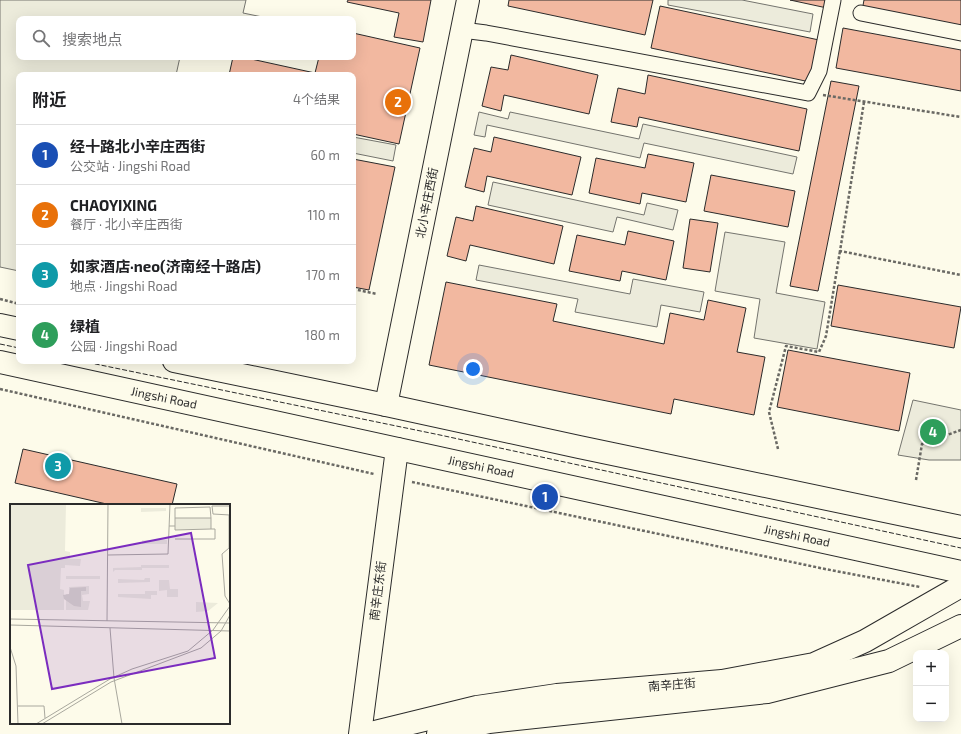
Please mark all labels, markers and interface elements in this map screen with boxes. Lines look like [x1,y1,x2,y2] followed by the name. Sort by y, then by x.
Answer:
[16,16,356,60] search box
[30,27,52,49] icon: search
[62,30,122,48] text: 搜索地点
[385,87,411,117] pin: 2
[32,89,66,109] text: 附近
[293,91,340,107] text: 4个结果
[70,137,205,155] text: 经十路北小辛庄西街
[42,147,48,163] text: 1
[310,147,340,163] text: 60 m
[70,158,191,174] text: 公交站 · Jingshi Road
[412,166,440,239] street label: 北小辛庄西街
[70,196,157,214] text: CHAOYIXING
[41,207,49,223] text: 2
[308,207,340,223] text: 110 m
[70,216,183,232] text: 餐厅 · 北小辛庄西街
[70,257,261,275] text: 如家酒店·neo(济南经十路店)
[41,267,49,283] text: 3
[306,267,340,283] text: 170 m
[70,278,178,294] text: 地点 · Jingshi Road
[70,317,100,335] text: 绿植
[41,327,49,343] text: 4
[305,327,340,343] text: 180 m
[70,338,178,354] text: 公园 · Jingshi Road
[463,359,483,379] your location
[130,383,198,411] street label: Jingshi Road
[920,417,946,447] pin: 4
[45,451,71,481] pin: 3
[447,452,515,480] street label: Jingshi Road
[532,482,558,512] pin: 1
[10,504,230,724] inset map
[763,521,831,549] street label: Jingshi Road
[366,560,388,622] street label: 南辛庄东街
[913,650,949,722] map controls
[913,650,949,686] button: +
[647,675,696,693] street label: 南辛庄街
[913,686,949,722] button: −

